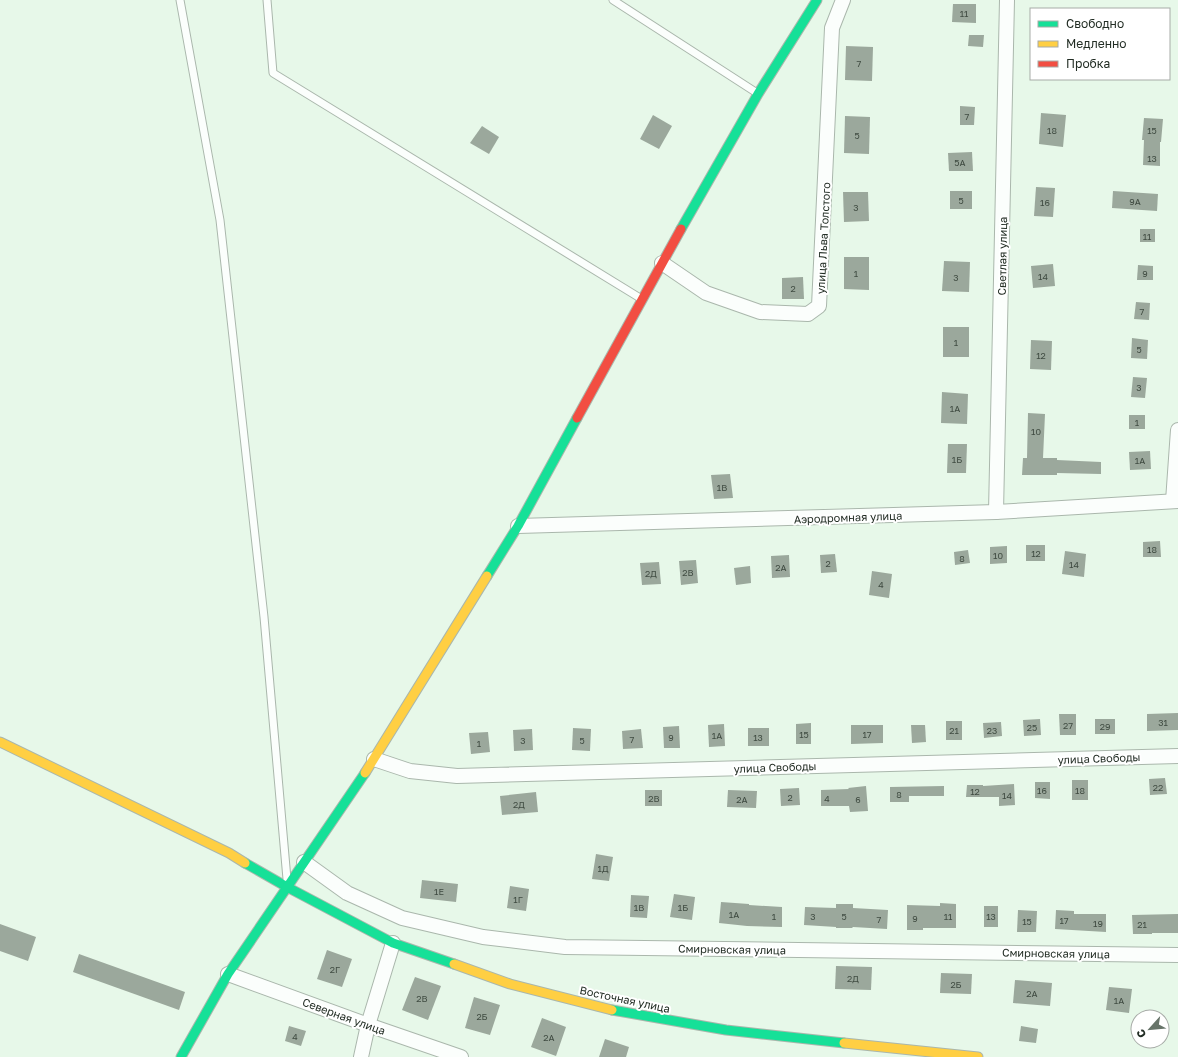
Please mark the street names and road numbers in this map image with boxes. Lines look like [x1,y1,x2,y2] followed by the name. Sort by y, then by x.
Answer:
[814,181,832,294] street label: улица Льва Толстого
[995,216,1009,296] street label: Светлая улица
[793,509,903,525] street label: Аэродромная улица
[1057,750,1141,766] street label: улица Свободы
[733,759,817,775] street label: улица Свободы
[678,942,786,956] street label: Смирновская улица
[1002,946,1110,960] street label: Смирновская улица
[579,983,671,1015] street label: Восточная улица
[301,995,387,1037] street label: Северная улица

